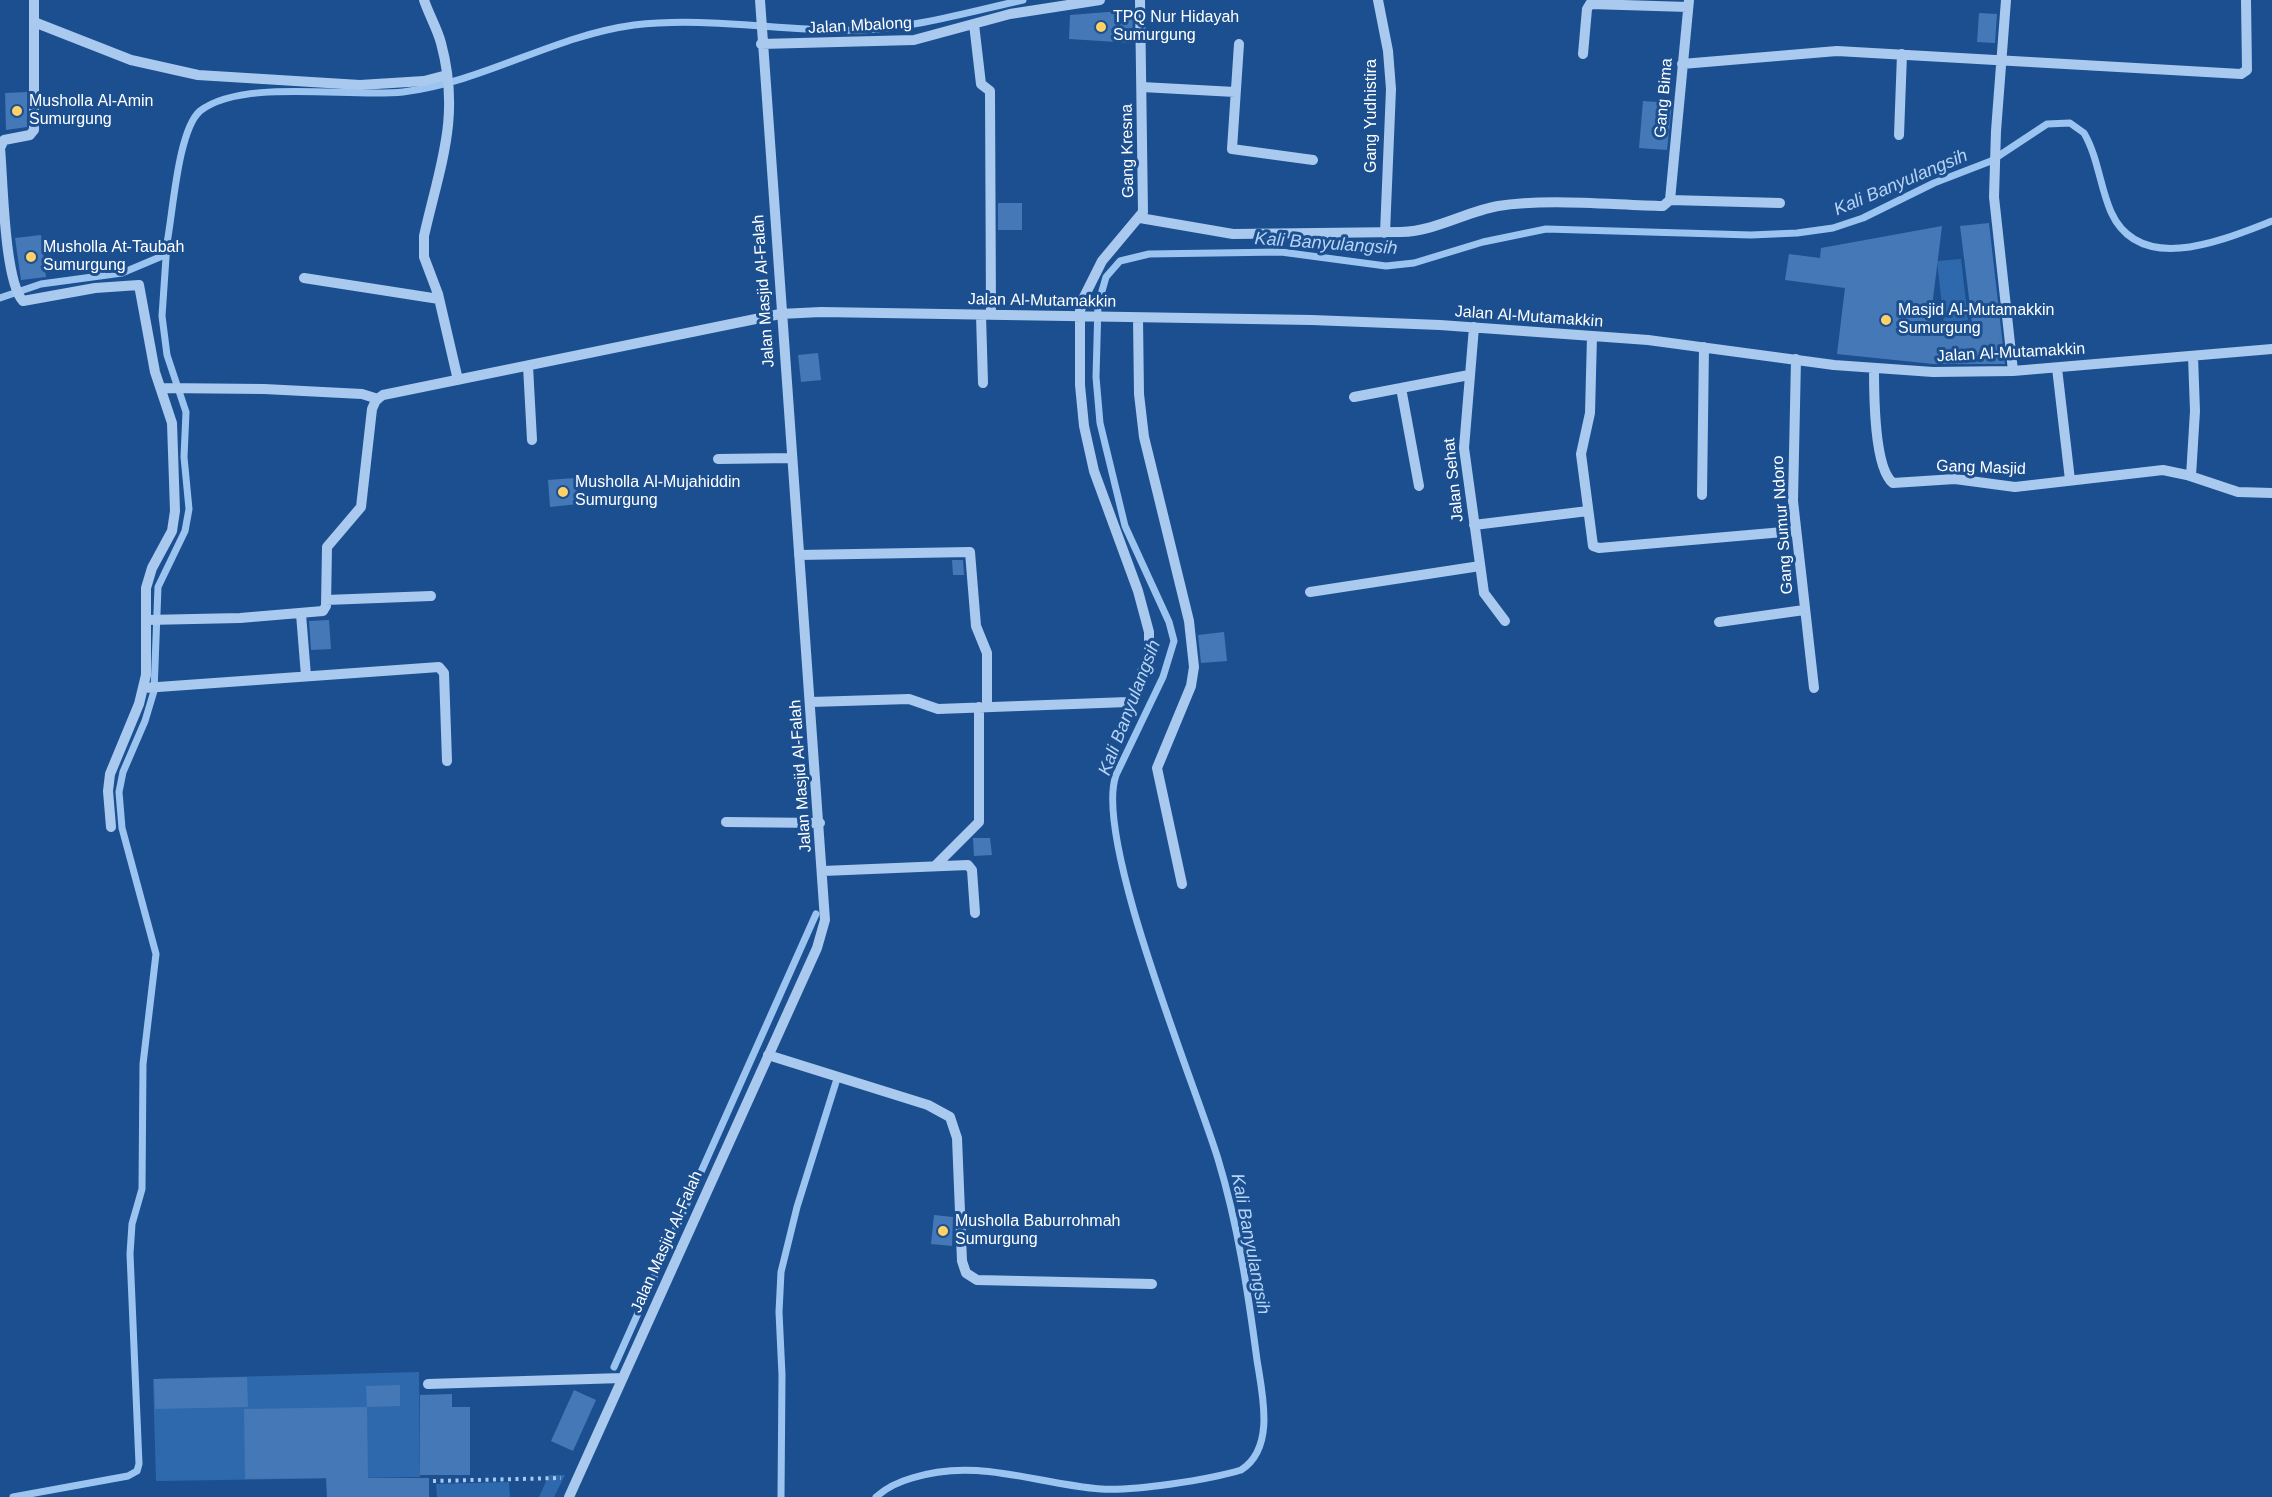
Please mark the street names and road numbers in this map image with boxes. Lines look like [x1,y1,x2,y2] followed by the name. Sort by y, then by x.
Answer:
[808,14,912,38] street label: Jalan Mbalong
[1651,57,1677,139] street label: Gang Bima
[1362,59,1382,173] street label: Gang Yudhistira
[1118,104,1138,198] street label: Gang Kresna
[749,214,779,368] street label: Jalan Masjid Al-Falah
[968,290,1116,312] street label: Jalan Al-Mutamakkin
[1454,302,1604,332] street label: Jalan Al-Mutamakkin
[1936,340,2086,366] street label: Jalan Al-Mutamakkin
[1440,437,1468,523] street label: Jalan Sehat
[1769,455,1797,595] street label: Gang Sumur Ndoro
[1936,457,2026,479] street label: Gang Masjid
[786,699,816,853] street label: Jalan Masjid Al-Falah
[627,1168,707,1316] street label: Jalan Masjid Al-Falah

